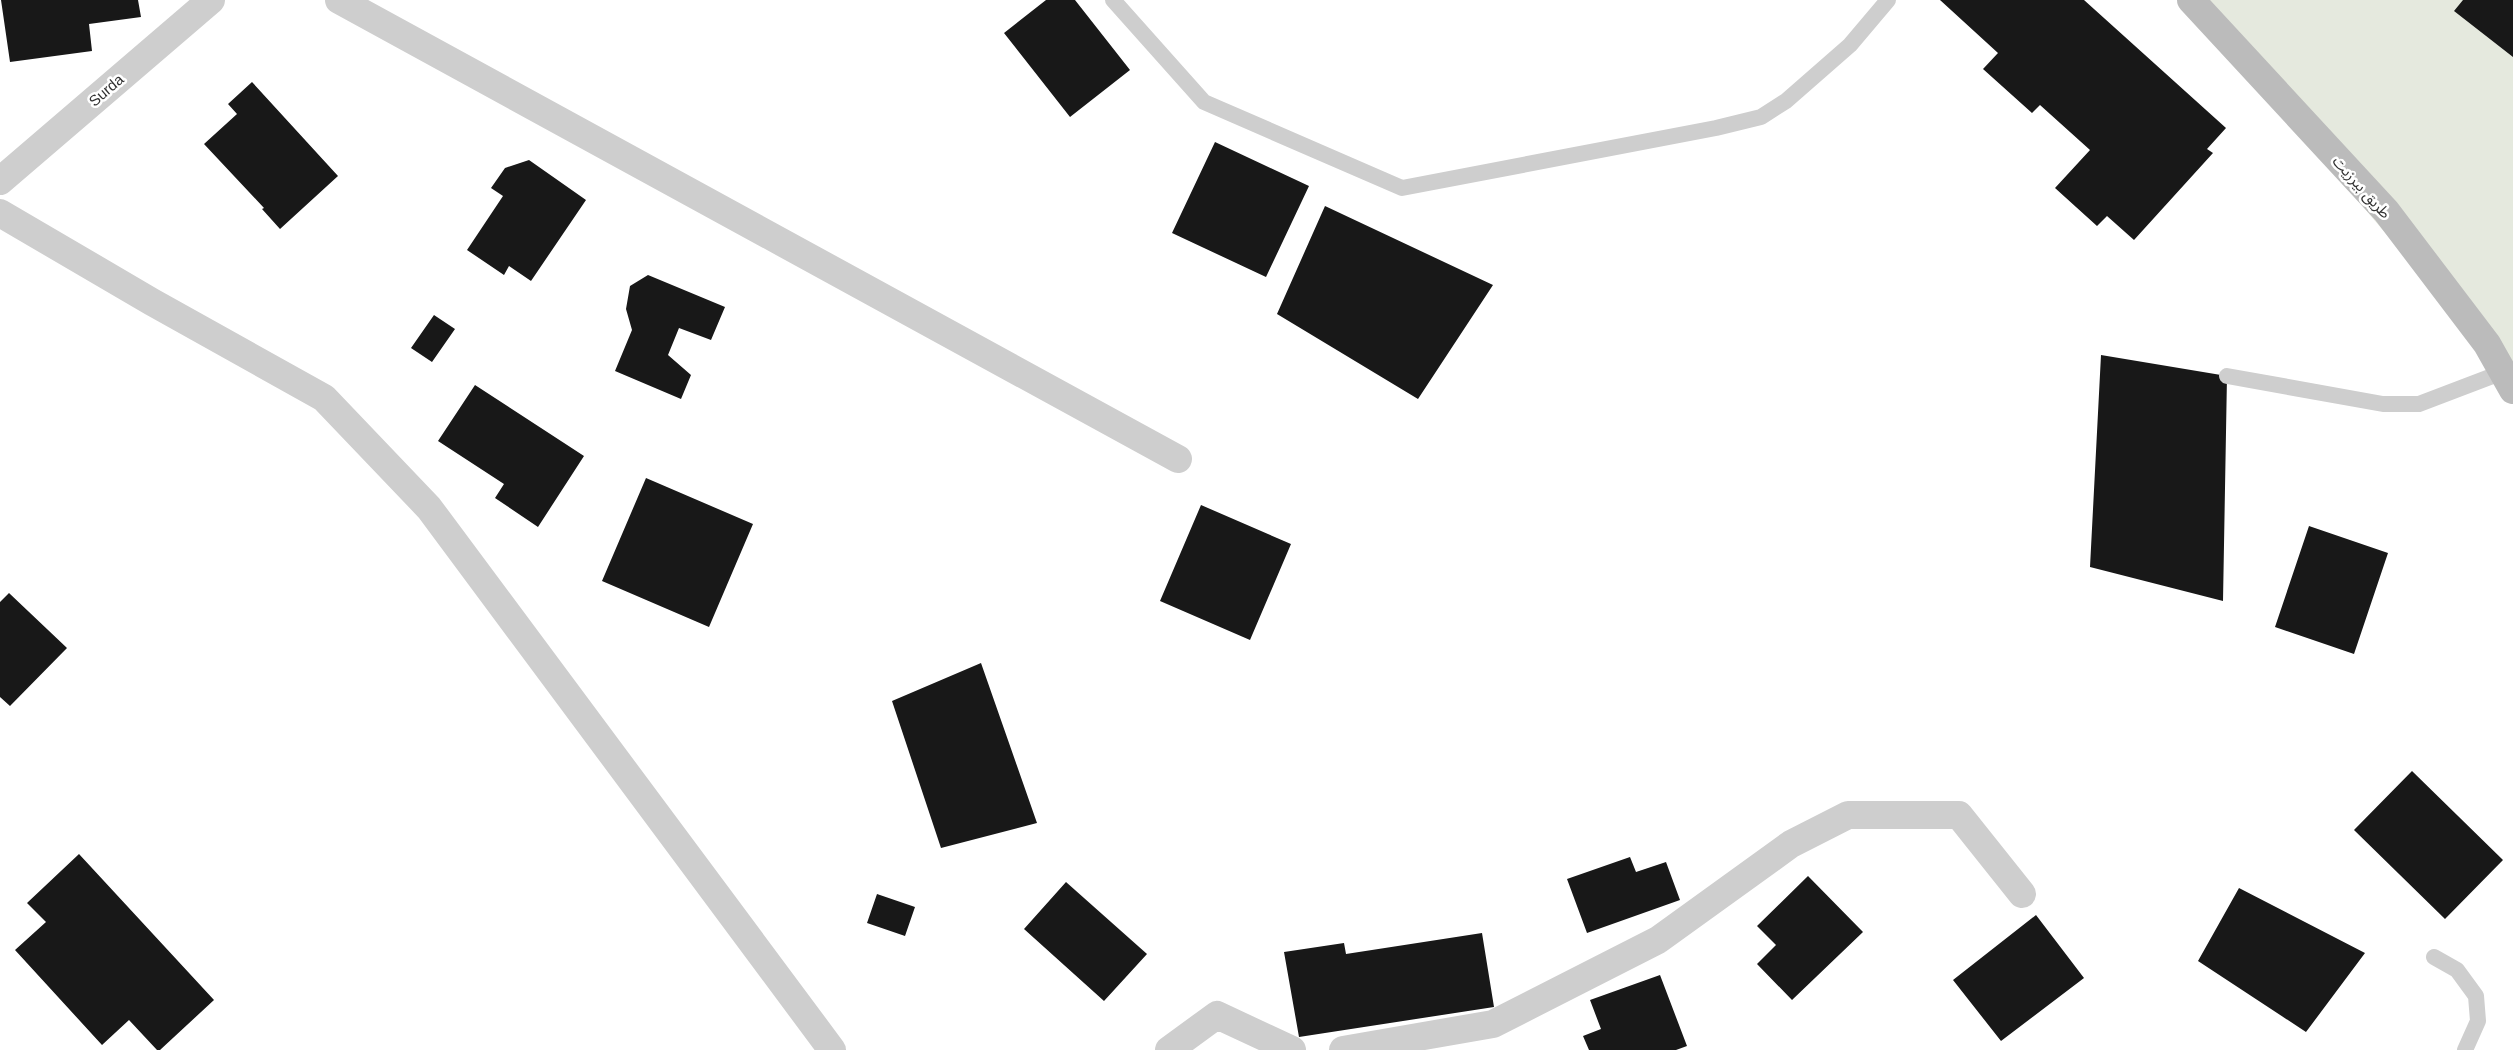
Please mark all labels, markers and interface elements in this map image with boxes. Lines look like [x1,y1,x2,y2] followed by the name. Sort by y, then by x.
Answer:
[85,70,127,110] street label: Surda
[2328,152,2394,223] street label: طريق بيرزيت

